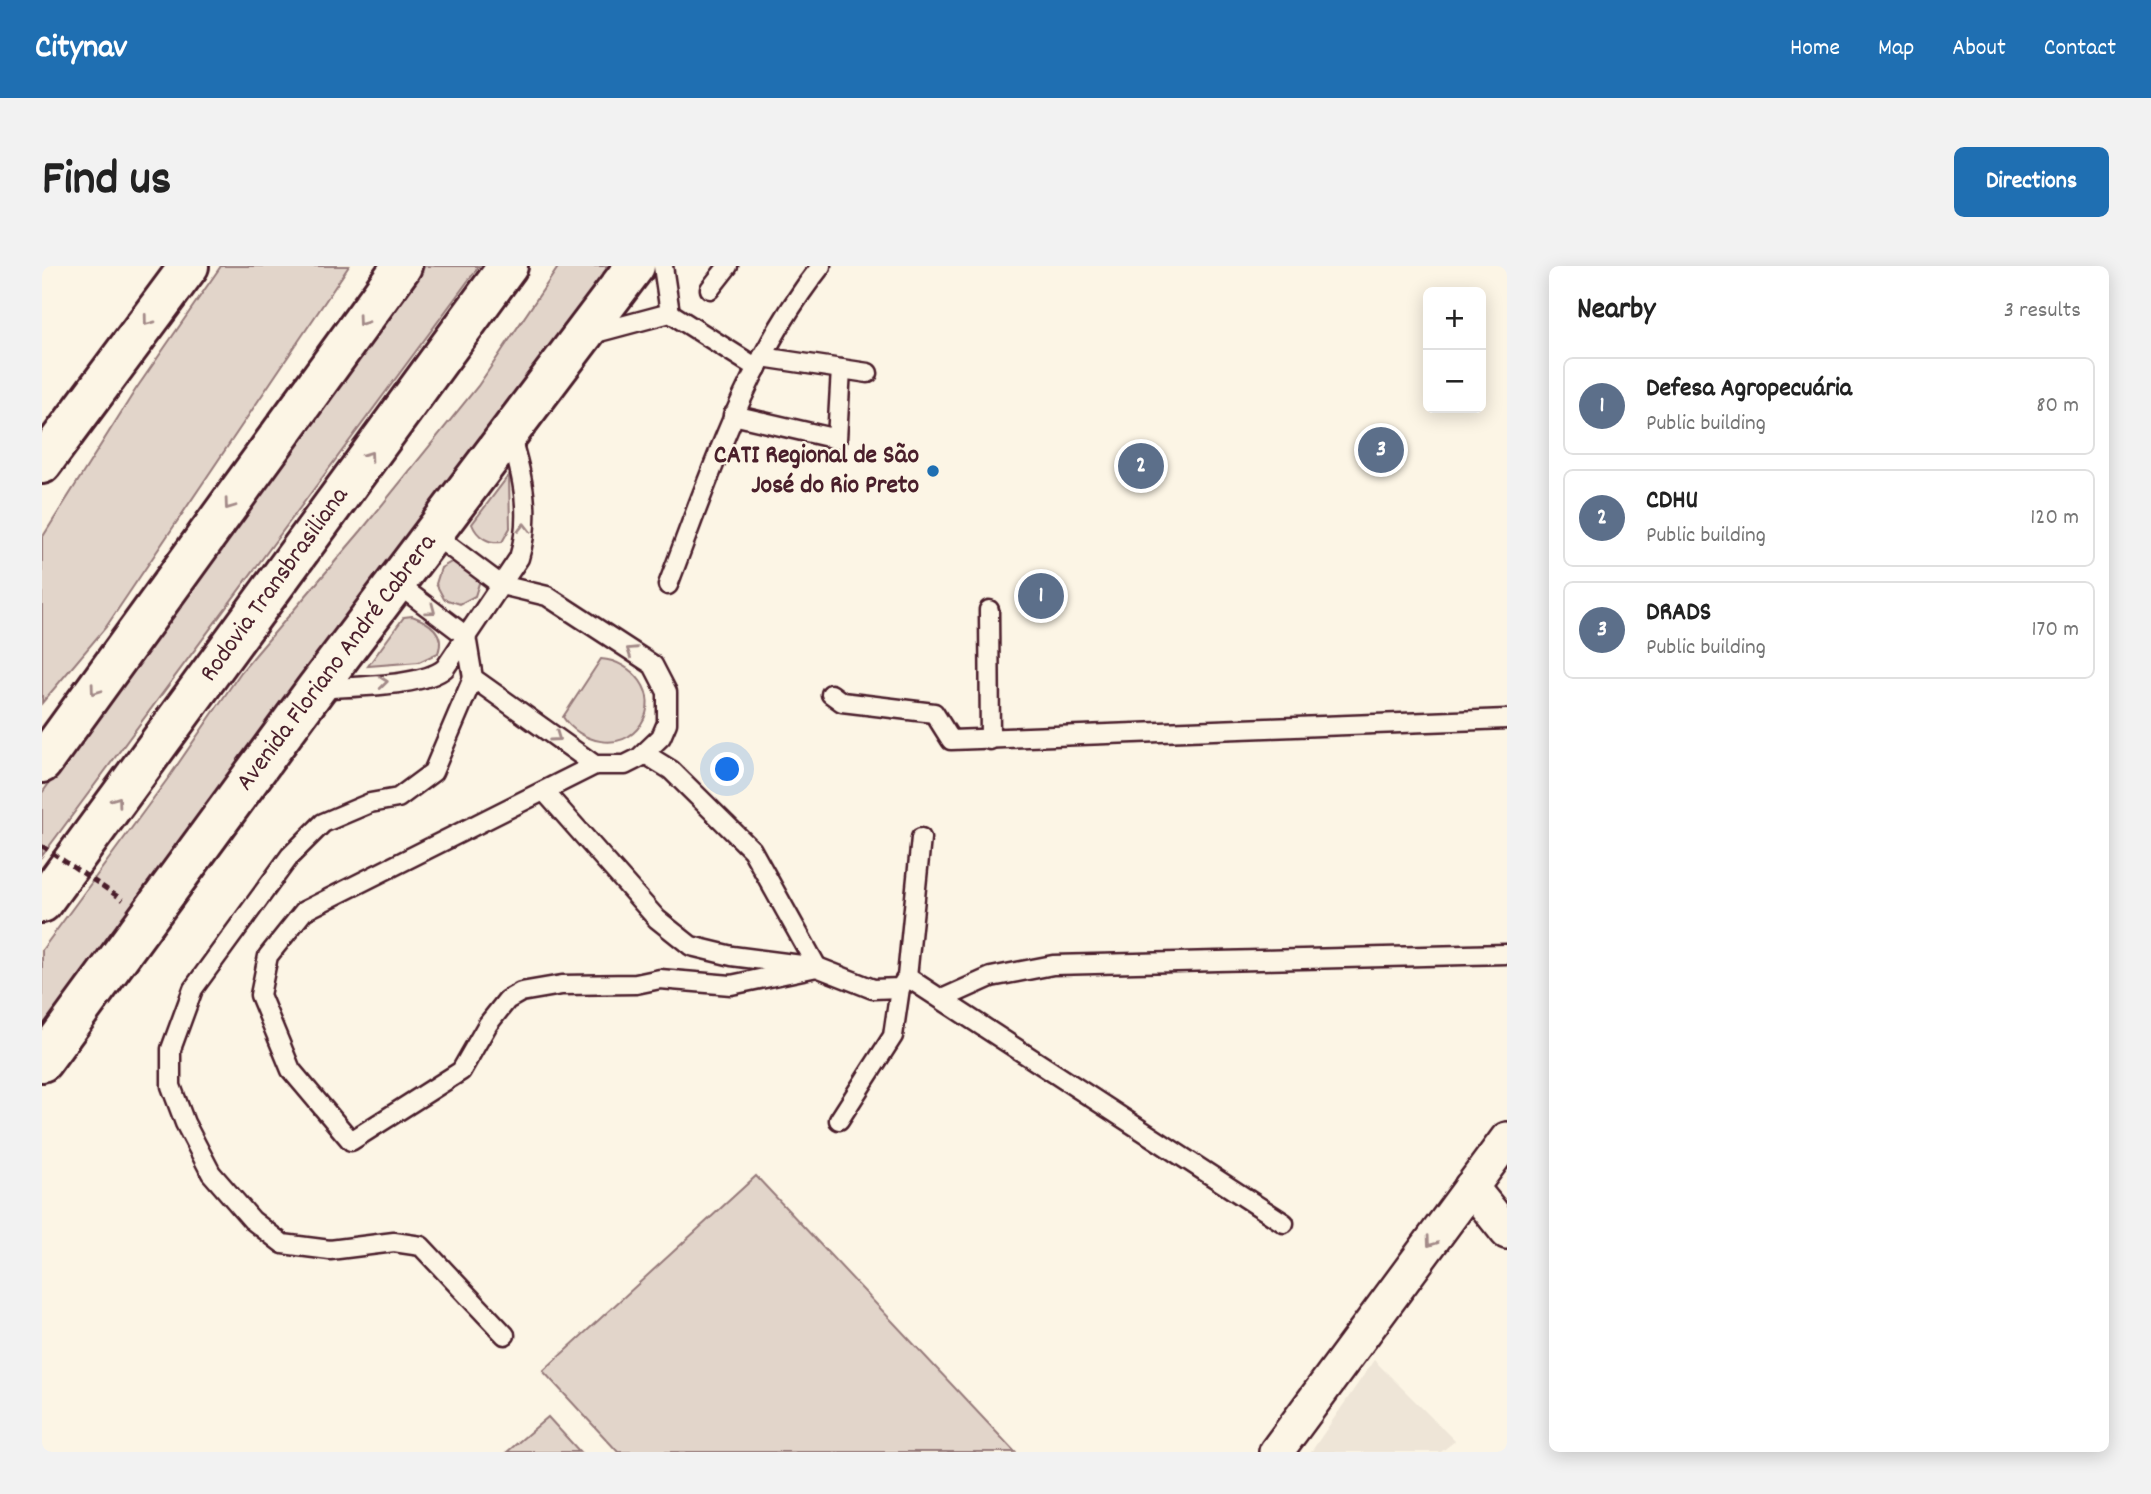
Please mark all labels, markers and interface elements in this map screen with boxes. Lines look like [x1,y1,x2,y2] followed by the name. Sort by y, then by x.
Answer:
[35,26,127,73] text: Citynav
[1790,32,1840,66] text: Home
[1878,32,1914,66] text: Map
[1952,32,2006,66] text: About
[2044,32,2116,66] text: Contact
[42,147,171,217] text: Find us
[1954,147,2109,217] button: Directions
[1423,287,1486,413] map controls
[1423,287,1486,350] button: +
[1577,290,1655,333] text: Nearby
[2004,295,2081,328] text: 3 results
[144,313,156,326] one-way arrow
[358,313,370,326] one-way arrow
[1423,350,1486,413] button: −
[1646,371,1852,408] text: Defesa Agropecuária
[1599,390,1605,423] text: 1
[2036,390,2079,423] text: 80 m
[1646,408,1766,441] text: Public building
[1358,424,1404,476] pin: 3
[714,438,919,505] place label: CATI Regional de São José do Rio Preto
[1118,440,1164,492] pin: 2
[361,451,373,464] one-way arrow
[925,463,941,479] marker: CATI Regional de São José do Rio Preto
[192,479,359,690] street label: Rodovia Transbrasiliana
[1646,483,1698,520] text: CDHU
[225,498,237,510] one-way arrow
[1597,502,1607,535] text: 2
[2030,502,2079,535] text: 120 m
[1646,520,1766,553] text: Public building
[516,523,532,533] one-way arrow
[228,526,447,799] street label: Avenida Floriano André Cabrera
[1018,570,1064,622] pin: 1
[1646,595,1711,632] text: DRADS
[423,601,436,614] one-way arrow
[1597,614,1607,647] text: 3
[2032,614,2079,647] text: 170 m
[1646,632,1766,665] text: Public building
[626,646,639,659] one-way arrow
[378,675,389,690] one-way arrow
[91,682,103,695] one-way arrow
[548,729,561,742] one-way arrow
[710,752,744,786] your location
[108,796,121,809] one-way arrow
[1427,1234,1439,1247] one-way arrow

